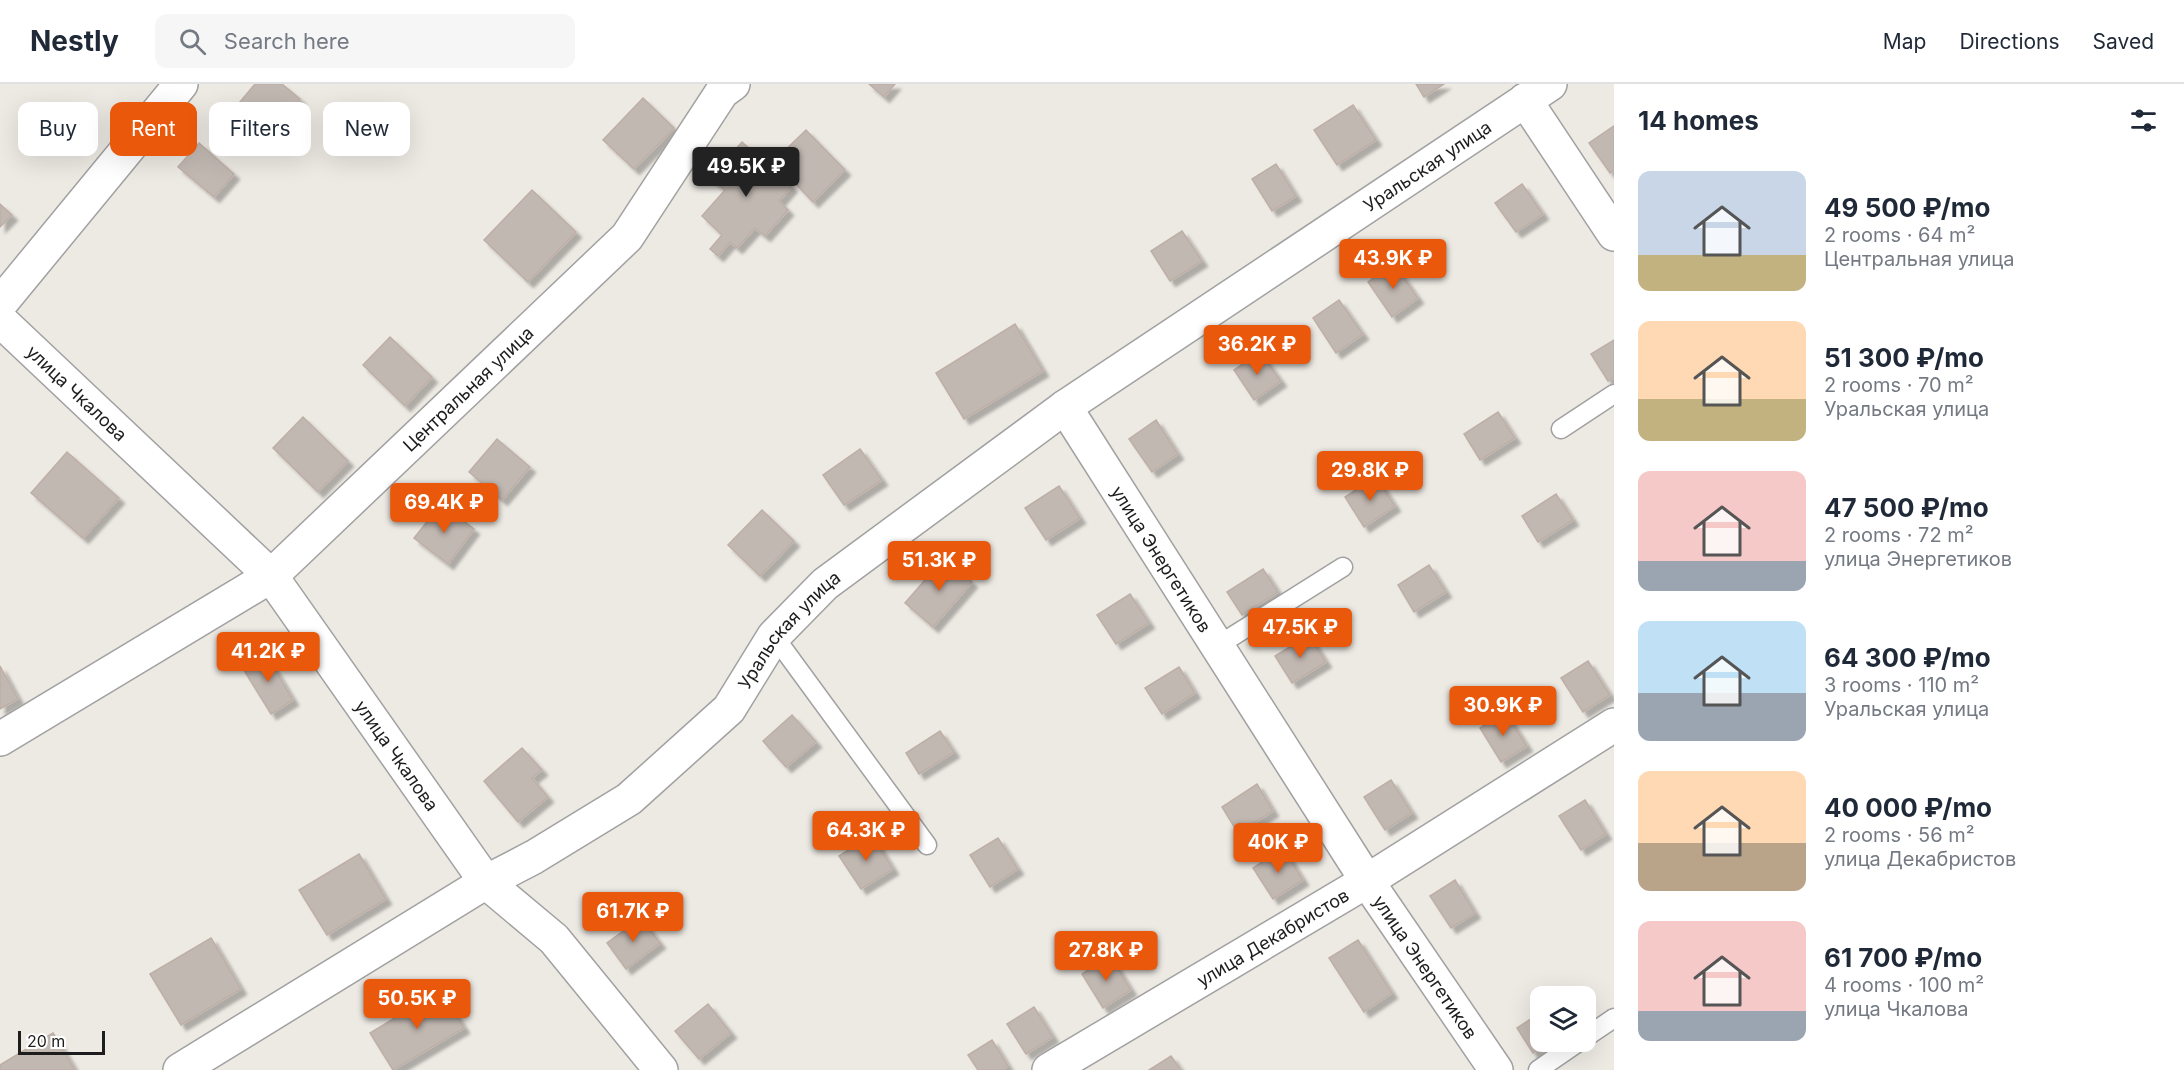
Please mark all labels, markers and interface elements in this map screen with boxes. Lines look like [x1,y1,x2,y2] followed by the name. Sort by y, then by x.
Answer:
[155,14,575,68] search box
[30,24,119,58] text: Nestly
[176,25,209,58] icon: search
[224,28,350,54] text: Search here
[1883,29,1926,54] text: Map
[1959,29,2060,54] text: Directions
[2093,29,2154,54] text: Saved
[18,102,98,156] chip: Buy
[110,102,197,156] chip: Rent
[209,102,311,156] chip: Filters
[323,102,410,156] chip: New
[2127,104,2160,137] icon: filters
[1638,105,1759,136] text: 14 homes
[1359,116,1495,216] street label: Уральская улица
[691,147,801,198] pin: 49.5K ₽
[706,154,786,178] text: 49.5K ₽
[1824,192,1991,223] text: 49 500 ₽/mo
[1686,195,1758,267] icon: home
[1824,223,1975,247] text: 2 rooms · 64 m²
[1338,239,1448,290] pin: 43.9K ₽
[1353,246,1433,270] text: 43.9K ₽
[1824,247,2014,271] text: Центральная улица
[398,322,537,455] street label: Центральная улица
[1202,325,1312,376] pin: 36.2K ₽
[1218,332,1296,356] text: 36.2K ₽
[23,340,132,445] street label: улица Чкалова
[1824,342,1984,373] text: 51 300 ₽/mo
[1686,345,1758,417] icon: home
[1824,373,1974,397] text: 2 rooms · 70 m²
[1824,397,1989,421] text: Уральская улица
[1315,451,1425,502] pin: 29.8K ₽
[1331,458,1409,482] text: 29.8K ₽
[1107,482,1216,636] street label: улица Энергетиков
[389,483,499,534] pin: 69.4K ₽
[404,490,484,514] text: 69.4K ₽
[1824,492,1989,523] text: 47 500 ₽/mo
[1686,495,1758,567] icon: home
[1824,523,1974,547] text: 2 rooms · 72 m²
[884,541,994,592] pin: 51.3K ₽
[1824,547,2012,571] text: улица Энергетиков
[902,548,976,572] text: 51.3K ₽
[733,566,844,693] street label: Уральская улица
[1245,608,1355,659] pin: 47.5K ₽
[1262,615,1338,639] text: 47.5K ₽
[213,632,323,683] pin: 41.2K ₽
[231,639,305,663] text: 41.2K ₽
[1824,642,1991,673] text: 64 300 ₽/mo
[1686,645,1758,717] icon: home
[1824,673,1979,697] text: 3 rooms · 110 m²
[1448,686,1558,737] pin: 30.9K ₽
[1463,693,1543,717] text: 30.9K ₽
[351,696,443,815] street label: улица Чкалова
[1824,697,1989,721] text: Уральская улица
[1824,792,1992,823] text: 40 000 ₽/mo
[1686,795,1758,867] icon: home
[811,811,921,862] pin: 64.3K ₽
[827,818,905,842] text: 64.3K ₽
[1236,823,1320,874] pin: 40K ₽
[1824,823,1975,847] text: 2 rooms · 56 m²
[1248,830,1308,854] text: 40K ₽
[1824,847,2016,871] text: улица Декабристов
[1193,884,1352,990] street label: улица Декабристов
[1369,891,1482,1043] street label: улица Энергетиков
[578,892,688,943] pin: 61.7K ₽
[596,899,670,923] text: 61.7K ₽
[1051,931,1161,982] pin: 27.8K ₽
[1069,938,1143,962] text: 27.8K ₽
[1824,942,1982,973] text: 61 700 ₽/mo
[1686,945,1758,1017] icon: home
[1824,973,1984,997] text: 4 rooms · 100 m²
[362,979,472,1030] pin: 50.5K ₽
[378,986,456,1010] text: 50.5K ₽
[1530,986,1596,1052] map controls
[1530,986,1596,1052] button: layers
[1824,997,1969,1021] text: улица Чкалова
[18,1028,105,1056] scale bar
[27,1031,65,1051] text: 20 m

